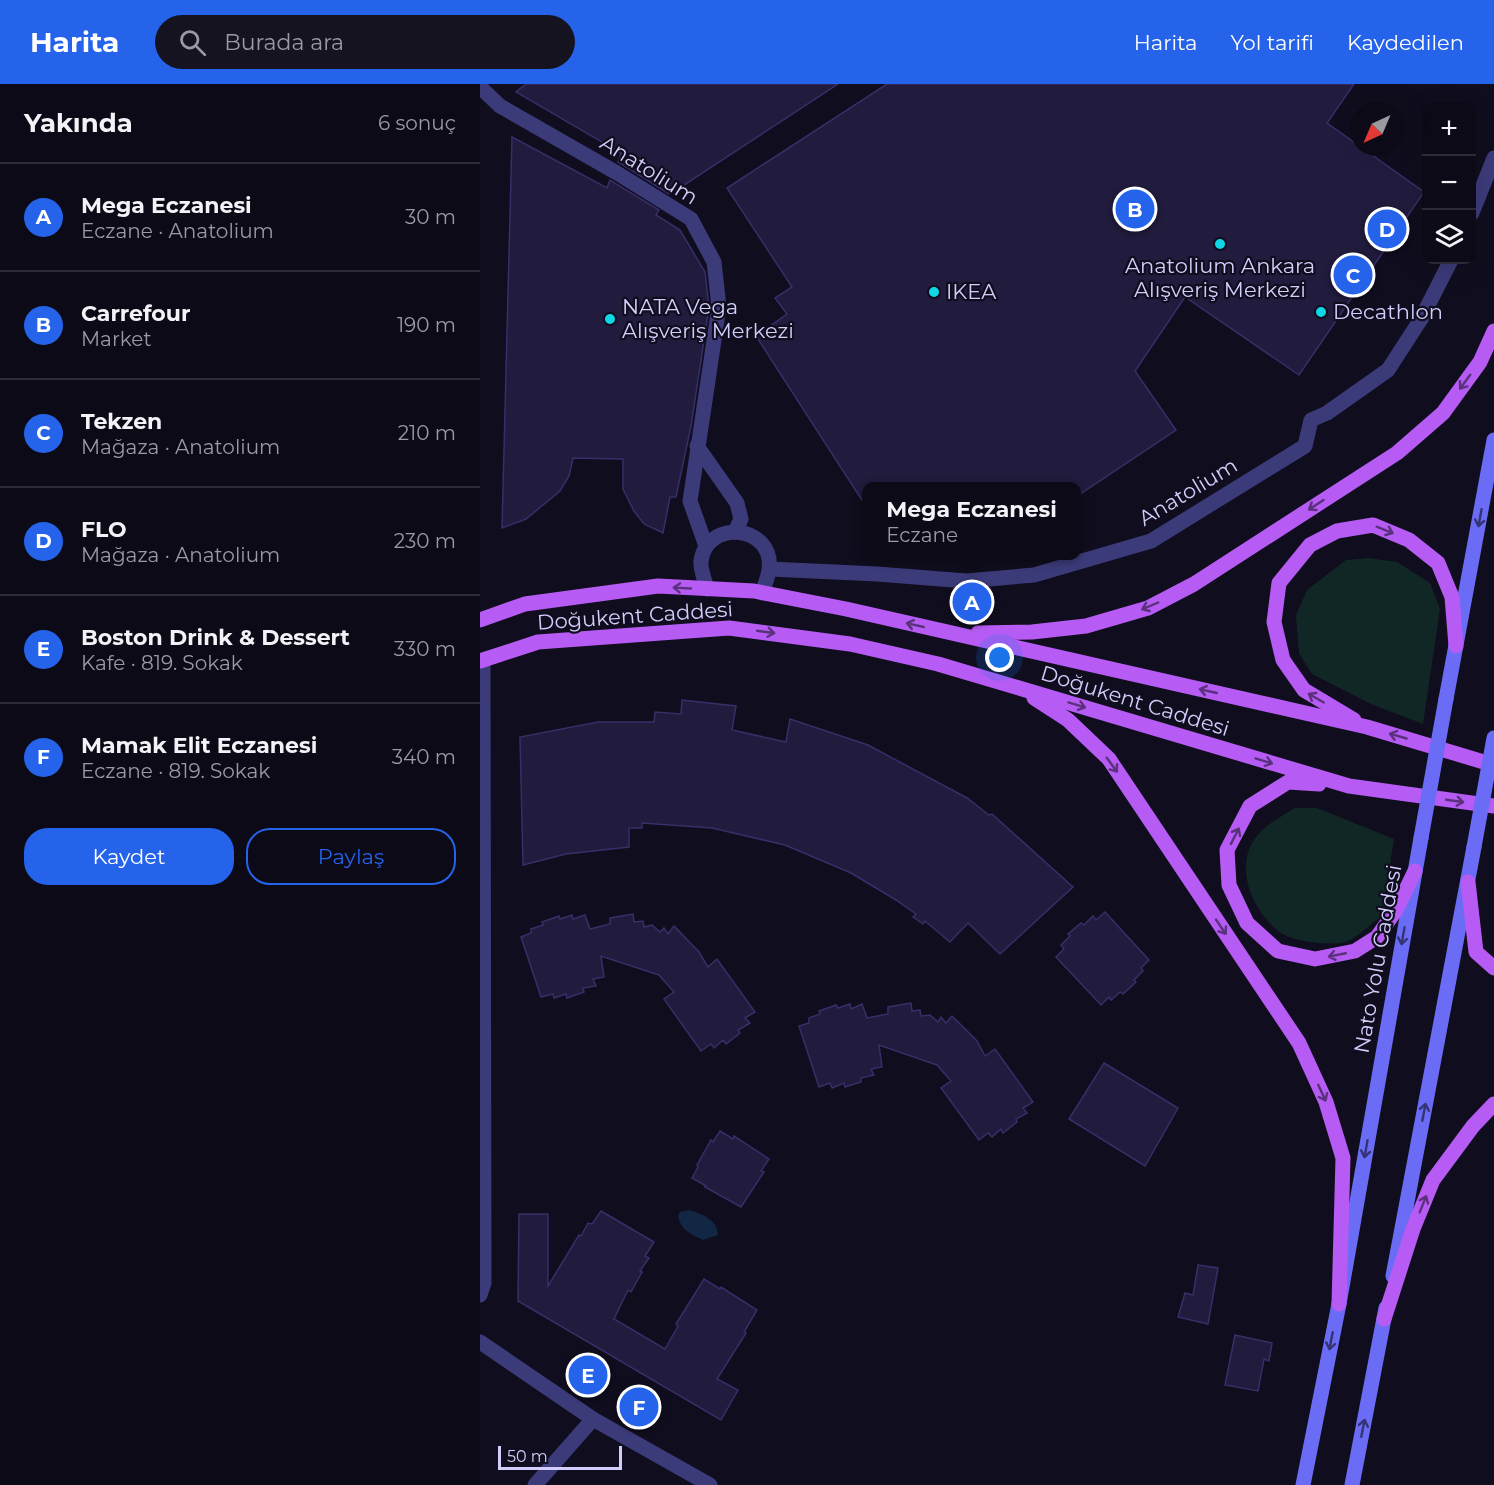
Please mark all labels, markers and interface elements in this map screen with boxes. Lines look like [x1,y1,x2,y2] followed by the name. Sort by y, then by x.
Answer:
[155,15,575,69] search box
[30,25,119,59] text: Harita
[176,26,209,59] icon: search
[224,29,344,56] text: Burada ara
[1134,30,1197,55] text: Harita
[1230,30,1314,55] text: Yol tarifi
[1347,30,1464,55] text: Kaydedilen
[1350,102,1404,156] north arrow
[1422,102,1476,264] map controls
[1422,102,1476,156] button: +
[24,107,133,139] text: Yakında
[378,111,456,135] text: 6 sonuç
[596,130,703,209] street label: Anatolium
[1422,156,1476,210] button: −
[1116,186,1154,232] pin: B
[81,192,252,219] text: Mega Eczanesi
[36,205,51,229] text: A
[405,205,456,229] text: 30 m
[1368,206,1406,252] pin: D
[1422,210,1476,264] button: layers
[81,219,274,243] text: Eczane · Anatolium
[1213,237,1227,251] marker: Anatolium Ankara Alışveriş Merkezi
[1334,252,1372,297] pin: C
[1125,253,1315,302] place label: Anatolium Ankara Alışveriş Merkezi
[946,279,997,304] place label: IKEA
[927,285,941,299] marker: IKEA
[622,294,794,343] place label: NATA Vega Alışveriş Merkezi
[1333,299,1443,324] place label: Decathlon
[81,300,190,327] text: Carrefour
[1314,305,1328,319] marker: Decathlon
[603,312,617,326] marker: NATA Vega Alışveriş Merkezi
[36,313,51,337] text: B
[397,313,456,337] text: 190 m
[81,327,152,351] text: Market
[1459,373,1471,389] one-way arrow
[81,408,162,435] text: Tekzen
[36,421,51,445] text: C
[398,421,456,445] text: 210 m
[81,435,280,459] text: Mağaza · Anatolium
[1134,452,1242,531] street label: Anatolium
[862,482,1081,560] popup
[886,496,1057,523] text: Mega Eczanesi
[1309,499,1325,511] one-way arrow
[1474,508,1485,528] one-way arrow
[81,516,127,543] text: FLO
[886,523,958,547] text: Eczane
[1375,525,1393,536] one-way arrow
[35,529,52,553] text: D
[394,529,456,553] text: 230 m
[81,543,280,567] text: Mağaza · Anatolium
[952,580,992,624] pin: A
[672,582,692,593] one-way arrow
[536,596,734,635] street label: Doğukent Caddesi
[1142,601,1160,612] one-way arrow
[906,619,926,630] one-way arrow
[81,624,350,651] text: Boston Drink & Dessert
[755,627,775,638] one-way arrow
[37,637,50,661] text: E
[394,637,456,661] text: 330 m
[985,643,1014,672] your location
[81,651,243,675] text: Kafe · 819. Sokak
[1038,660,1233,741] street label: Doğukent Caddesi
[1199,685,1218,697] one-way arrow
[1308,691,1325,703] one-way arrow
[1068,700,1087,711] one-way arrow
[1389,730,1408,741] one-way arrow
[81,732,317,759] text: Mamak Elit Eczanesi
[37,745,50,769] text: F
[392,745,456,769] text: 340 m
[1106,756,1118,772] one-way arrow
[1254,756,1273,767] one-way arrow
[81,759,270,783] text: Eczane · 819. Sokak
[1444,795,1464,806] one-way arrow
[1229,827,1241,845] one-way arrow
[24,828,234,885] button: Kaydet
[246,828,456,885] button: Paylaş
[1349,863,1406,1055] street label: Nato Yolu Caddesi
[1215,918,1227,934] one-way arrow
[1398,926,1409,946] one-way arrow
[1327,950,1347,961] one-way arrow
[1316,1083,1328,1101] one-way arrow
[1419,1103,1430,1123] one-way arrow
[1360,1139,1371,1159] one-way arrow
[1418,1196,1429,1214] one-way arrow
[1325,1331,1337,1350] one-way arrow
[568,1352,608,1398] pin: E
[620,1384,658,1430] pin: F
[1358,1418,1369,1438] one-way arrow
[498,1443,622,1470] scale bar
[507,1447,548,1466] text: 50 m

